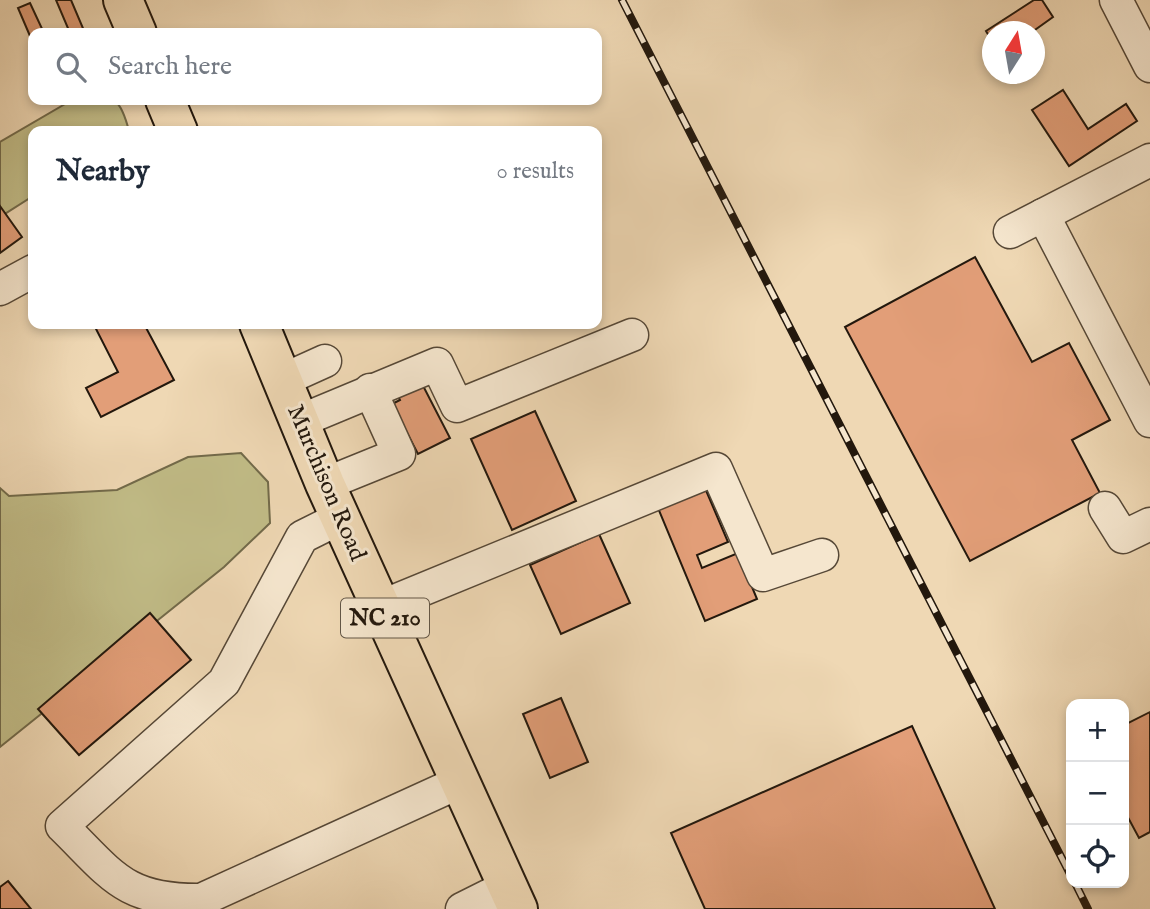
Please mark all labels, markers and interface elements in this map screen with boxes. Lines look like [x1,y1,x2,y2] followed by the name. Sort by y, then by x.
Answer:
[982,21,1045,84] north arrow
[28,28,602,105] search box
[52,48,90,86] icon: search
[108,50,232,83] text: Search here
[56,153,149,191] text: Nearby
[496,157,574,186] text: 0 results
[279,400,373,566] street label: Murchison Road
[341,598,429,638] road number: NC 210
[1066,699,1129,888] map controls
[1066,699,1129,762] button: +
[1066,762,1129,825] button: −
[1066,825,1129,888] button: locate

